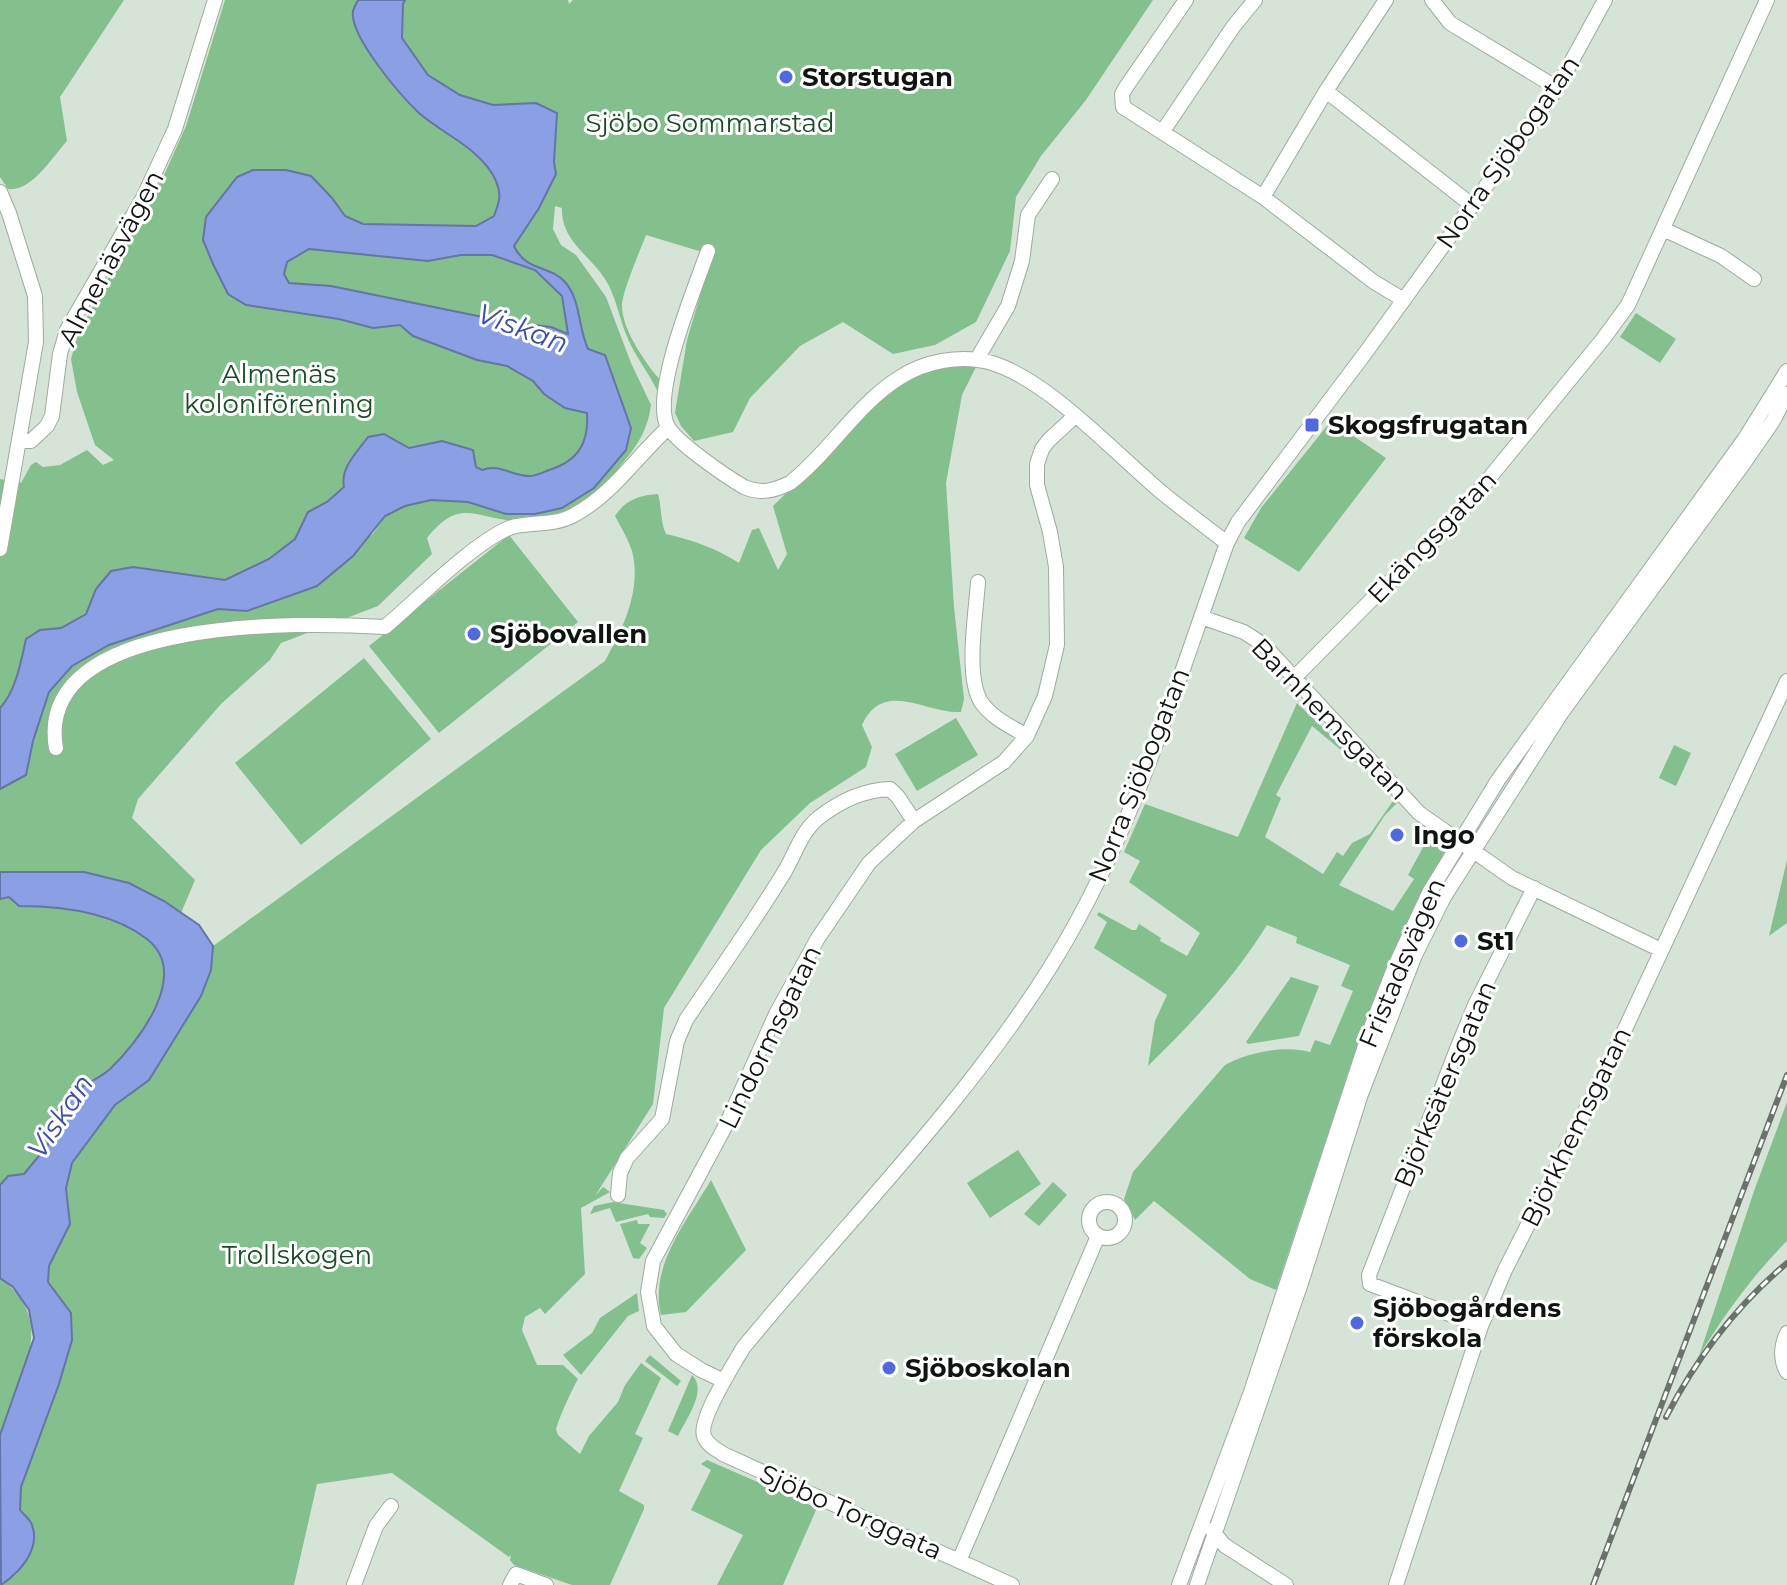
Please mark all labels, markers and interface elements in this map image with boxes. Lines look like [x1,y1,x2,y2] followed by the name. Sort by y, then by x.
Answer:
[1429,49,1587,255] street label: Norra Sjöbogatan
[802,61,953,93] place label: Storstugan
[777,68,795,86] marker: Storstugan
[585,107,835,139] park label: Sjöbo Sommarstad
[51,165,171,351] street label: Almenäsvägen
[473,296,573,360] water label: Viskan
[184,358,374,420] park label: Almenäs koloniförening
[1328,409,1528,441] place label: Skogsfrugatan
[1303,416,1321,434] marker: Skogsfrugatan
[1361,464,1503,610] street label: Ekängsgatan
[490,618,647,650] place label: Sjöbovallen
[465,625,483,643] marker: Sjöbovallen
[1245,631,1415,807] street label: Barnhemsgatan
[1081,663,1197,887] street label: Norra Sjöbogatan
[1413,819,1475,851] place label: Ingo
[1388,826,1406,844] marker: Ingo
[1352,873,1452,1053] street label: Fristadsvägen
[1477,925,1515,957] place label: St1
[1452,932,1470,950] marker: St1
[712,940,828,1134] street label: Lindormsgatan
[1387,976,1503,1192] street label: Björksätersgatan
[1514,1022,1638,1232] street label: Björkhemsgatan
[20,1067,100,1165] water label: Viskan
[222,1239,372,1271] park label: Trollskogen
[1373,1292,1561,1354] place label: Sjöbogårdens förskola
[1348,1314,1366,1332] marker: Sjöbogårdens förskola
[905,1352,1071,1384] place label: Sjöboskolan
[880,1359,898,1377] marker: Sjöboskolan
[755,1457,947,1567] street label: Sjöbo Torggata

